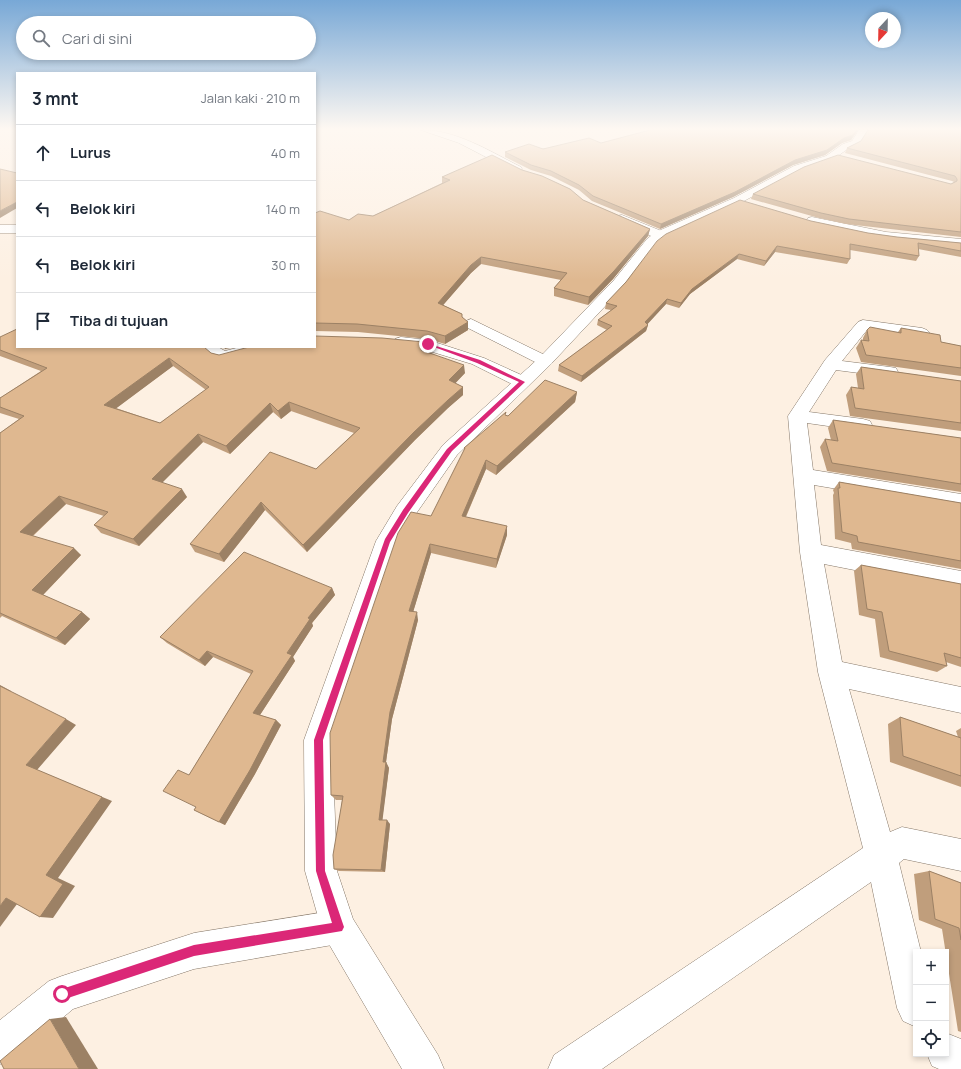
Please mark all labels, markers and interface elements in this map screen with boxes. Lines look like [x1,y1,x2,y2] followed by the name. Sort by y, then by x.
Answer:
[865,12,901,48] north arrow
[16,16,316,60] search box
[30,27,52,49] icon: search
[62,28,132,49] text: Cari di sini
[32,87,79,110] text: 3 mnt
[201,89,300,107] text: Jalan kaki · 210 m
[32,142,54,164] icon: ahead
[70,142,111,163] text: Lurus
[271,144,300,162] text: 40 m
[32,198,54,220] icon: left
[70,198,136,219] text: Belok kiri
[266,200,300,218] text: 140 m
[32,254,54,276] icon: left
[70,254,136,275] text: Belok kiri
[271,256,300,274] text: 30 m
[32,310,54,332] icon: arrive
[70,310,168,331] text: Tiba di tujuan
[419,335,437,353] route end
[913,949,949,1057] map controls
[913,949,949,985] button: +
[53,985,71,1003] route start
[913,985,949,1021] button: −
[913,1021,949,1057] button: locate

